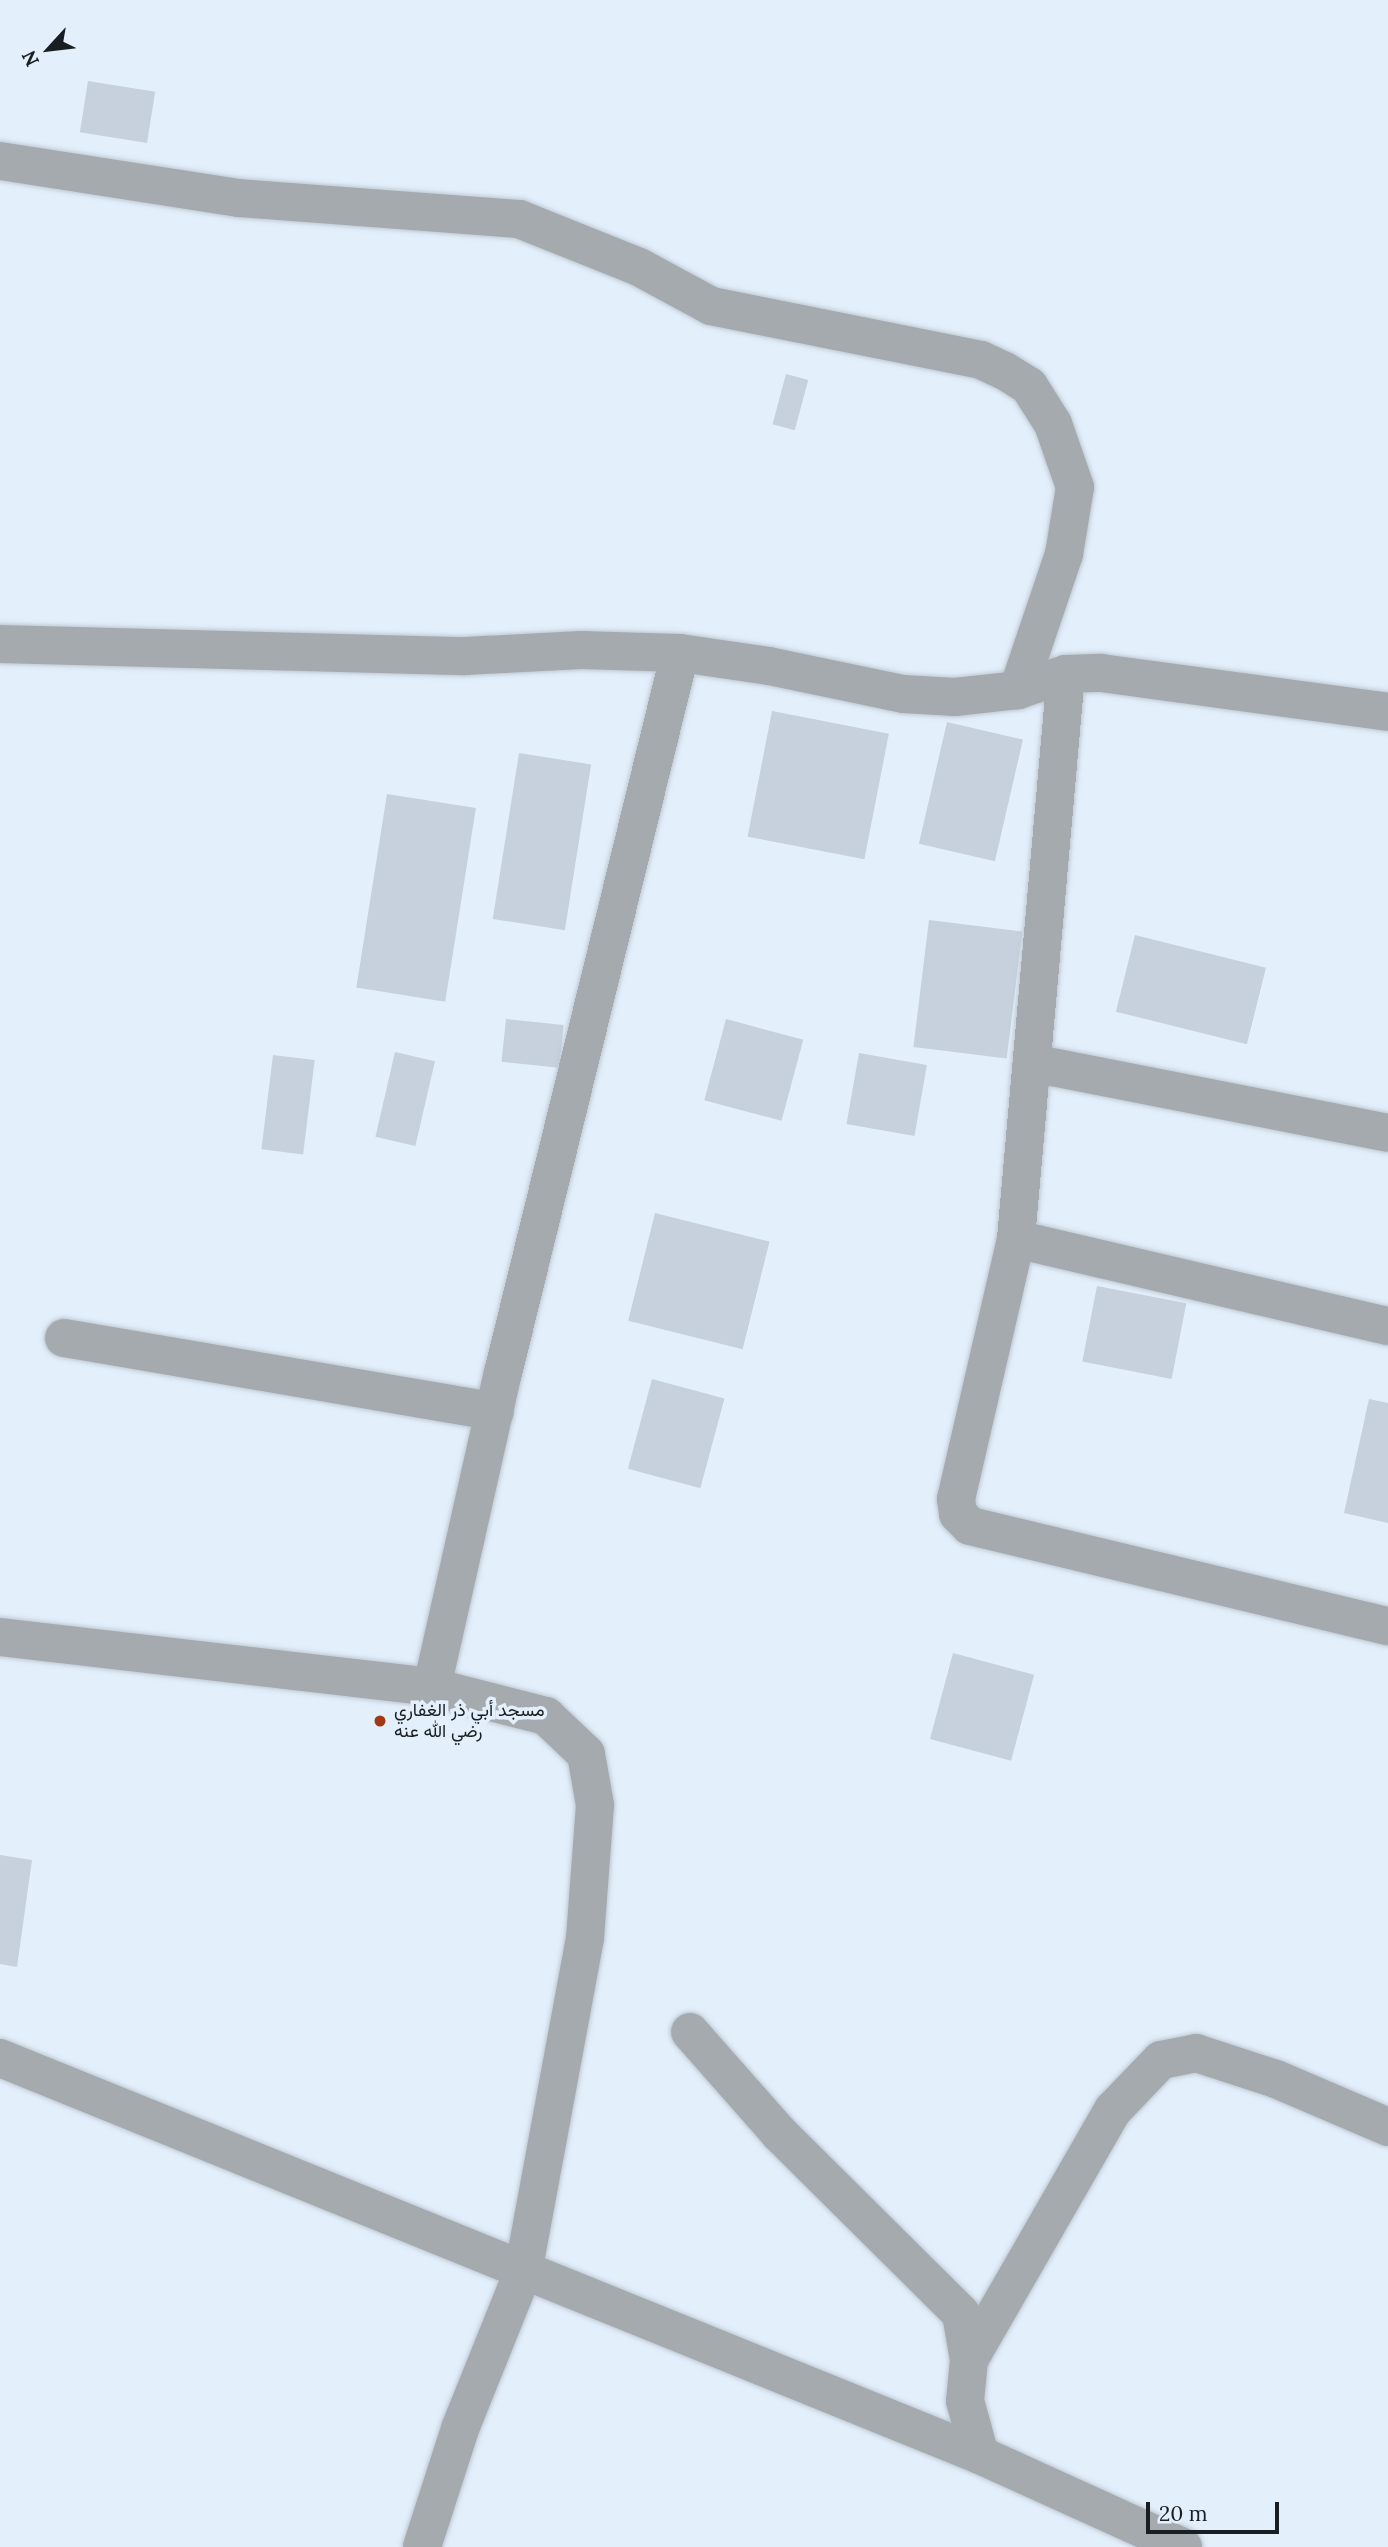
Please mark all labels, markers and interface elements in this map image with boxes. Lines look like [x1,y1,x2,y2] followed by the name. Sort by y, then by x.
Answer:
[14,14,84,84] north arrow
[16,47,44,71] text: N
[394,1700,545,1742] place label: مسجد أبي ذر الغفاري رضي الله عنه
[372,1713,388,1729] marker: مسجد أبي ذر الغفاري رضي الله عنه
[1150,2488,1283,2532] scale bar
[1159,2500,1208,2527] text: 20 m

